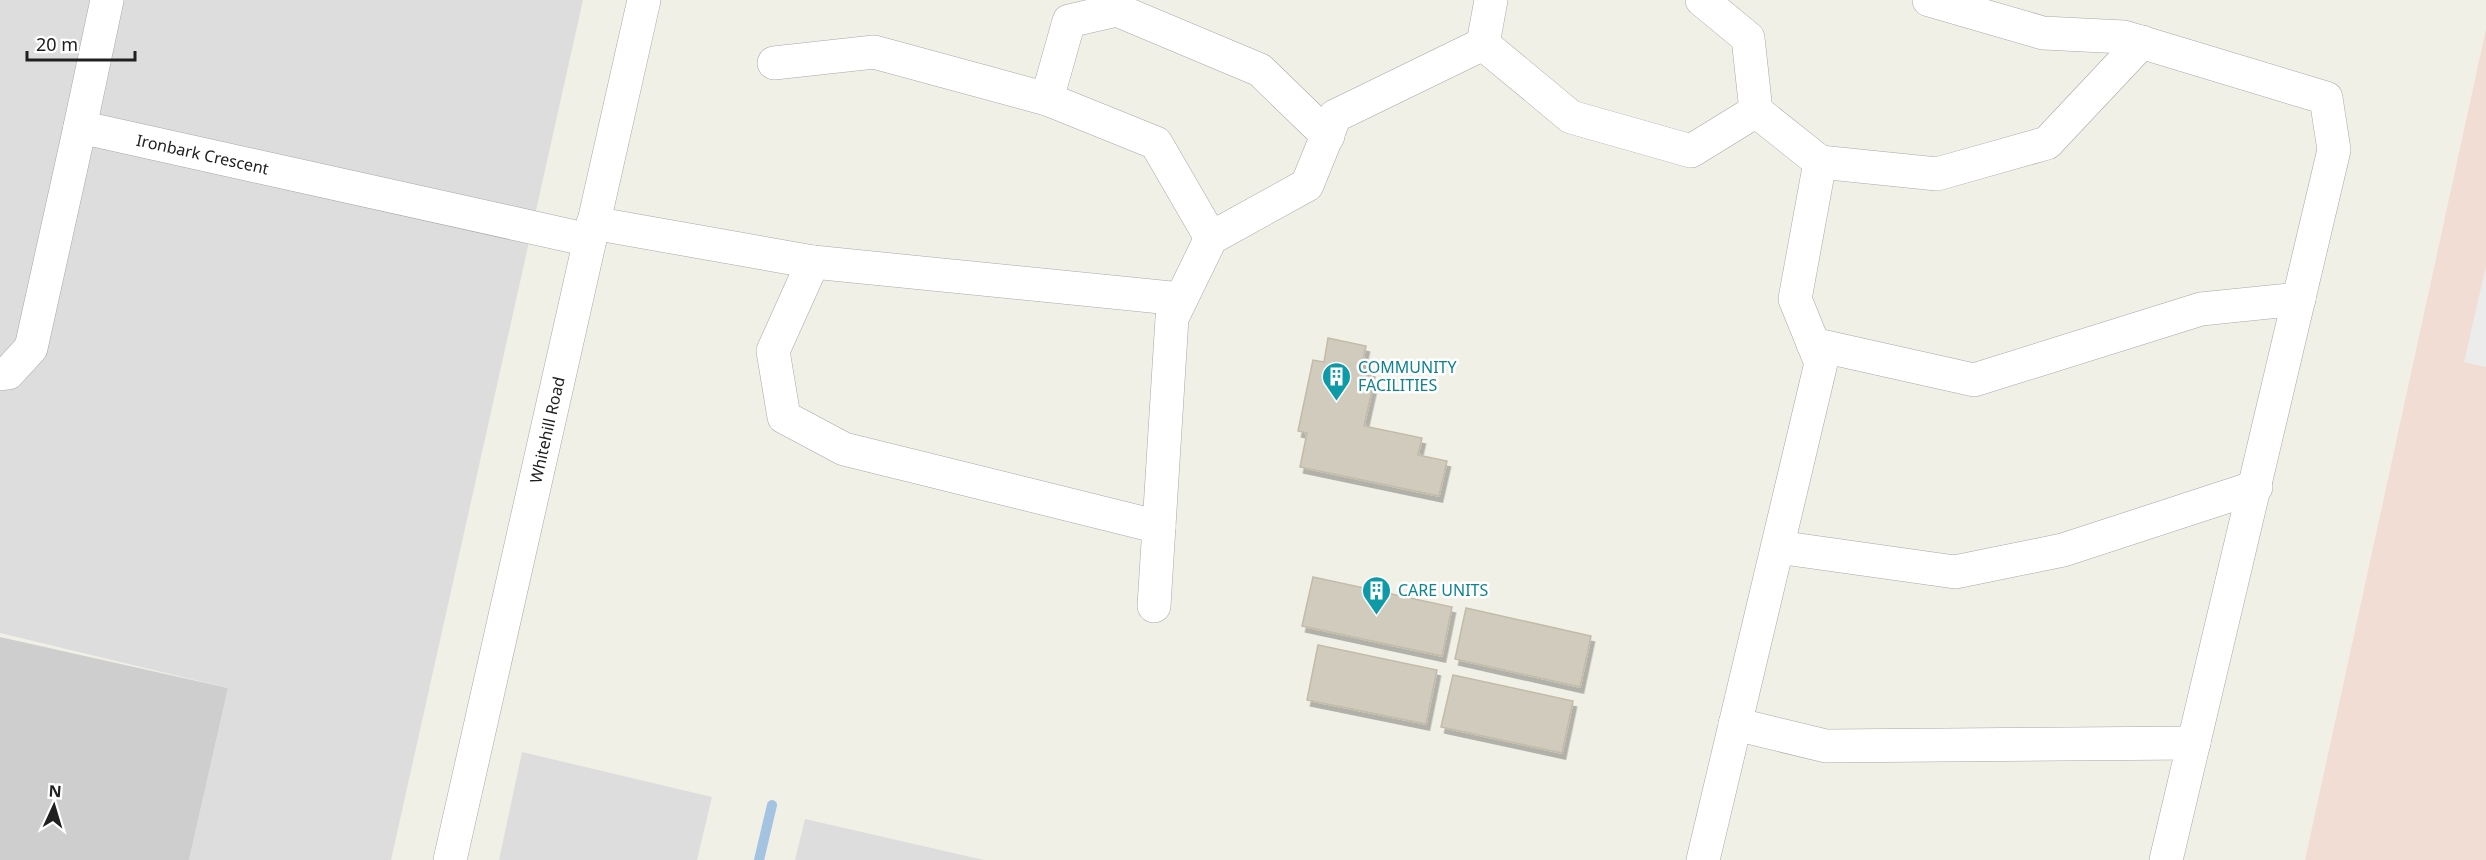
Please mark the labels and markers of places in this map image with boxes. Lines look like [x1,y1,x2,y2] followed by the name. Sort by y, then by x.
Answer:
[1358,356,1457,396] place label: COMMUNITY FACILITIES
[1321,360,1353,402] building icon: COMMUNITY FACILITIES
[1361,574,1393,616] building icon: CARE UNITS
[1398,579,1489,601] place label: CARE UNITS

